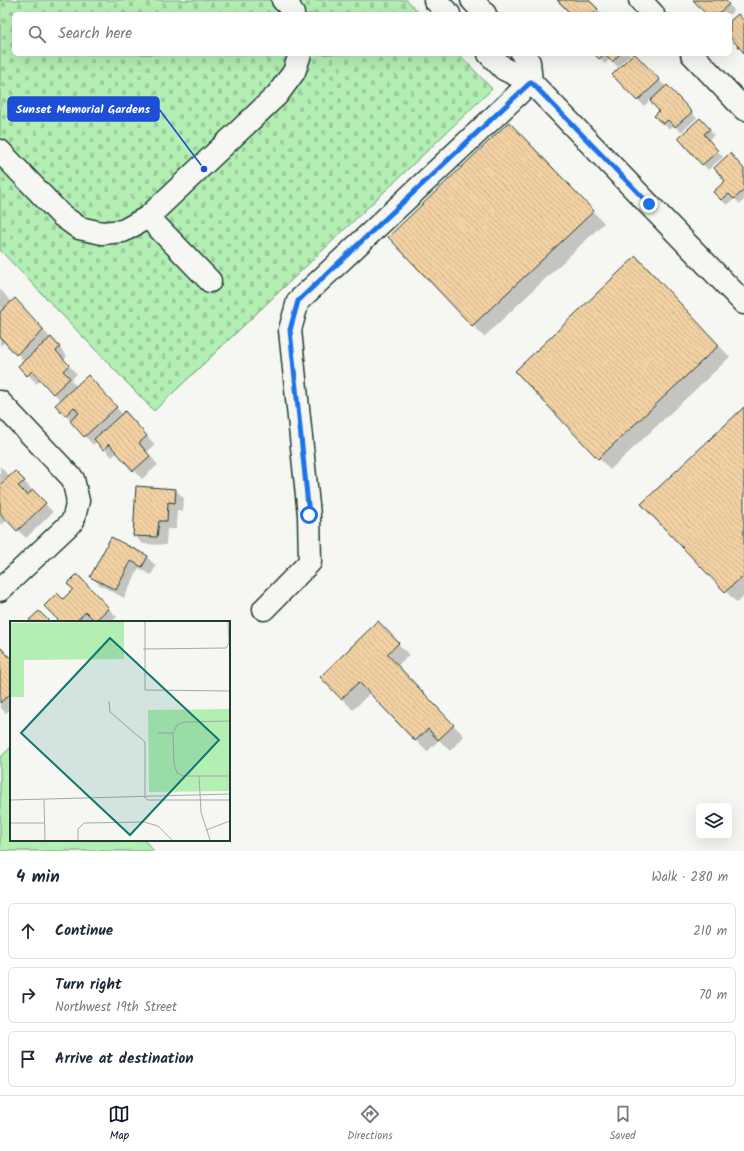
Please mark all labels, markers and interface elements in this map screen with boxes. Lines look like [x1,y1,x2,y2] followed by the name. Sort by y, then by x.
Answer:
[12,12,732,56] search box
[58,22,132,46] text: Search here
[26,23,48,45] icon: search
[8,97,159,121] callout: Sunset Memorial Gardens
[16,100,151,119] text: Sunset Memorial Gardens
[640,195,658,213] route end
[300,506,318,524] route start
[10,621,230,841] inset map
[696,803,732,839] map controls
[696,803,732,839] button: layers
[16,864,60,891] text: 4 min
[652,867,728,888] text: Walk · 280 m
[55,919,113,943] text: Continue
[17,920,39,942] icon: ahead
[693,921,727,942] text: 210 m
[55,973,122,997] text: Turn right
[17,984,39,1006] icon: right
[699,985,727,1006] text: 70 m
[55,997,177,1018] text: Northwest 19th Street
[55,1047,194,1071] text: Arrive at destination
[17,1048,39,1070] icon: arrive
[108,1103,130,1145] tab: Map
[347,1103,393,1145] tab: Directions
[610,1103,636,1145] tab: Saved

